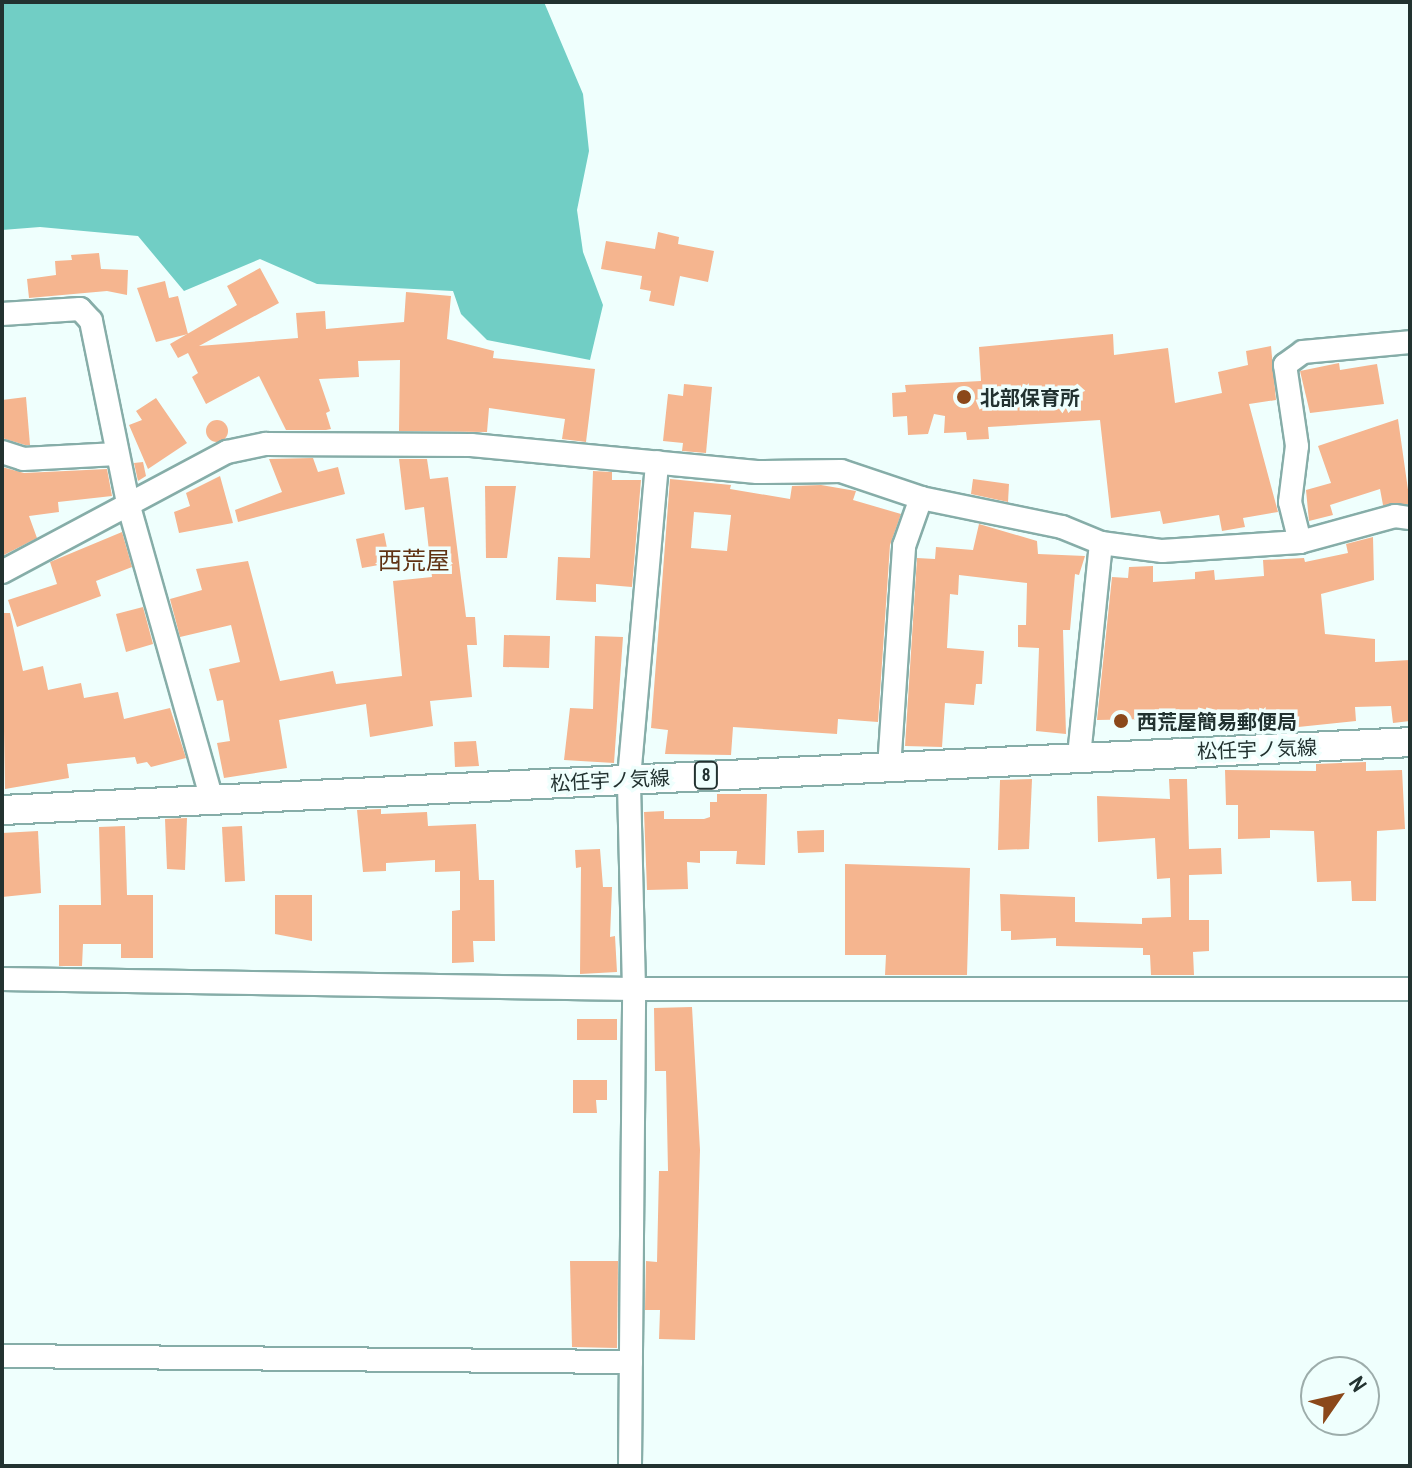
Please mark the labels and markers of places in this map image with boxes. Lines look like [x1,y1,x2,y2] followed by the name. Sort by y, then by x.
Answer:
[980,385,1080,409] place label: 北部保育所
[955,388,973,406] marker: 北部保育所
[1137,709,1297,733] place label: 西荒屋簡易郵便局
[1112,712,1130,730] marker: 西荒屋簡易郵便局

